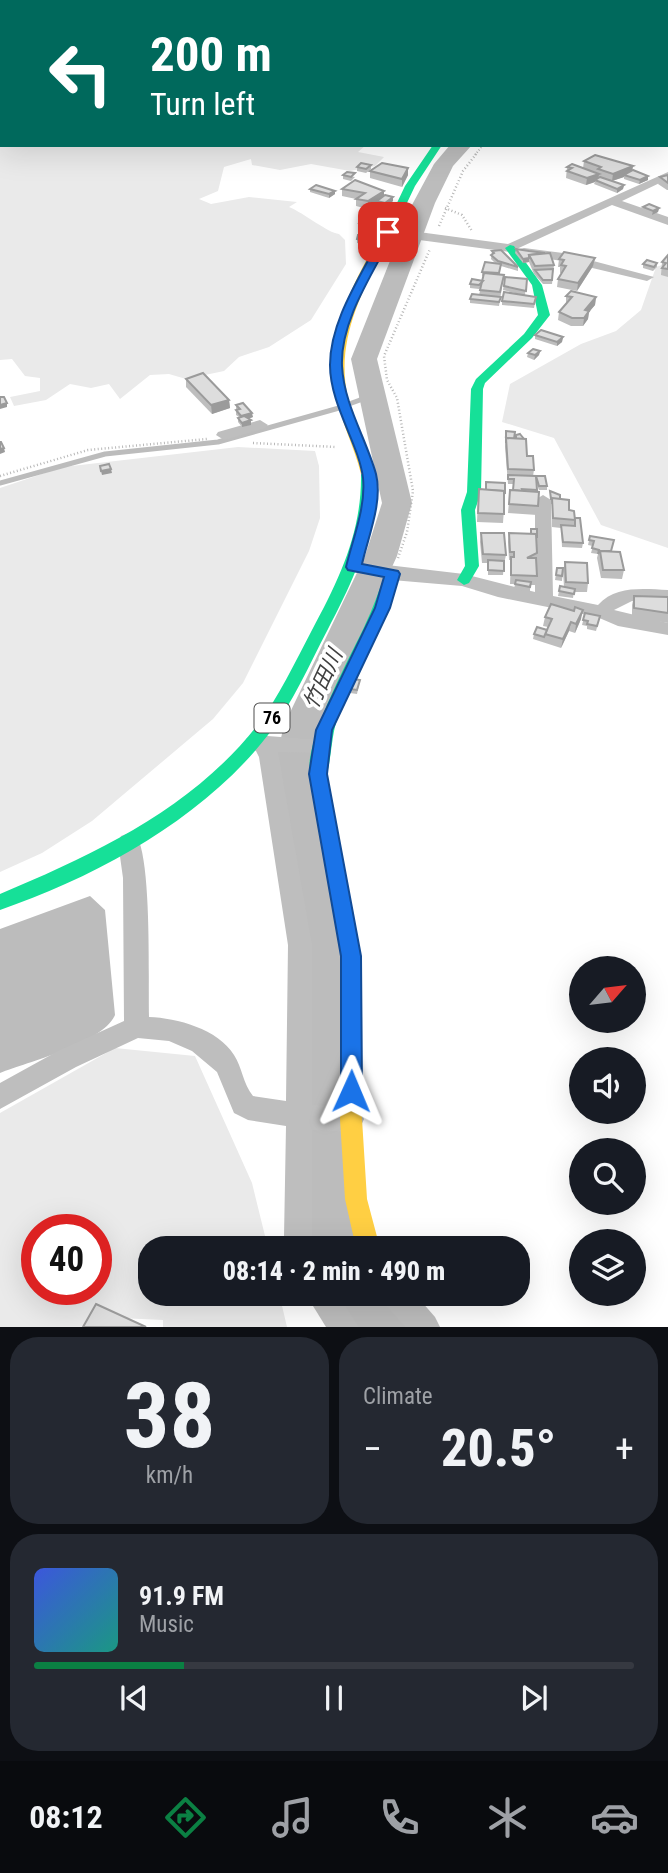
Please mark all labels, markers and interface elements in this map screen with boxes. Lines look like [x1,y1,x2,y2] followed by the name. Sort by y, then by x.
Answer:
[150,26,272,83] text: 200 m
[35,28,126,119] icon: left
[150,85,255,123] text: Turn left
[358,202,418,262] pin
[369,213,407,251] icon: arrive
[299,644,348,713] water label: 竹田川
[254,704,290,732] road number: 76
[569,956,646,1032] north arrow
[569,956,646,1306] map controls
[569,1047,646,1124] button: sound
[314,1054,388,1128] position arrow
[569,1138,646,1215] button: search
[21,1214,112,1305] speed limit sign: 40
[569,1229,646,1306] button: layers
[223,1256,445,1286] text: 08:14 · 2 min · 490 m
[124,1363,215,1469] text: 38
[363,1383,433,1410] text: Climate
[441,1418,556,1479] text: 20.5°
[363,1427,382,1471] text: −
[615,1427,634,1471] text: +
[146,1462,193,1489] text: km/h
[139,1581,224,1611] text: 91.9 FM
[139,1611,194,1638] text: Music
[115,1679,153,1717] icon: previous
[315,1679,353,1717] icon: pause
[515,1679,553,1717] icon: next
[161,1793,210,1842] icon: directions
[268,1793,317,1842] icon: music
[375,1793,424,1842] icon: phone
[483,1793,532,1842] icon: climate
[590,1793,639,1842] icon: car
[29,1798,103,1836] text: 08:12

